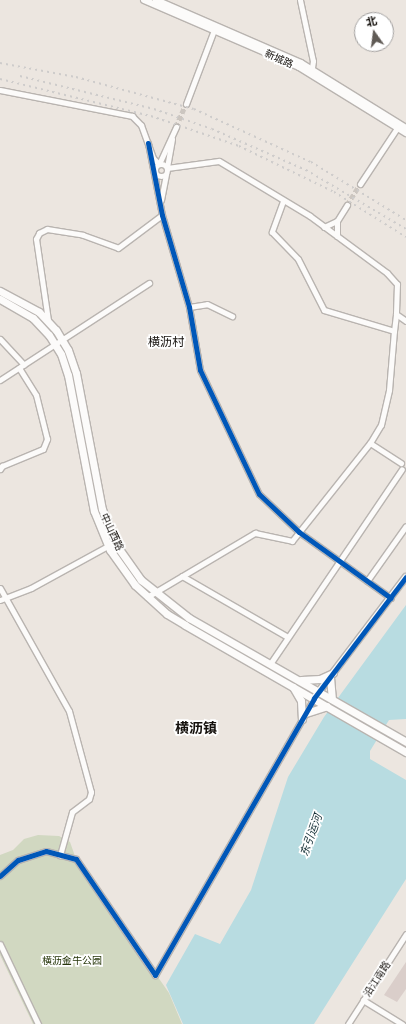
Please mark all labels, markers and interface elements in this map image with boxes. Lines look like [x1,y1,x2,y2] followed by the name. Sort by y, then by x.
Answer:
[354,12,394,52] north arrow
[364,13,378,29] text: 北
[263,47,295,71] street label: 新城路
[148,335,184,349] district label: 横沥村
[98,511,126,553] street label: 中山西路
[175,720,217,736] district label: 横沥镇
[297,812,325,858] water label: 东引运河
[42,955,102,967] park label: 横沥金牛公园
[361,959,393,999] street label: 沿江南路

